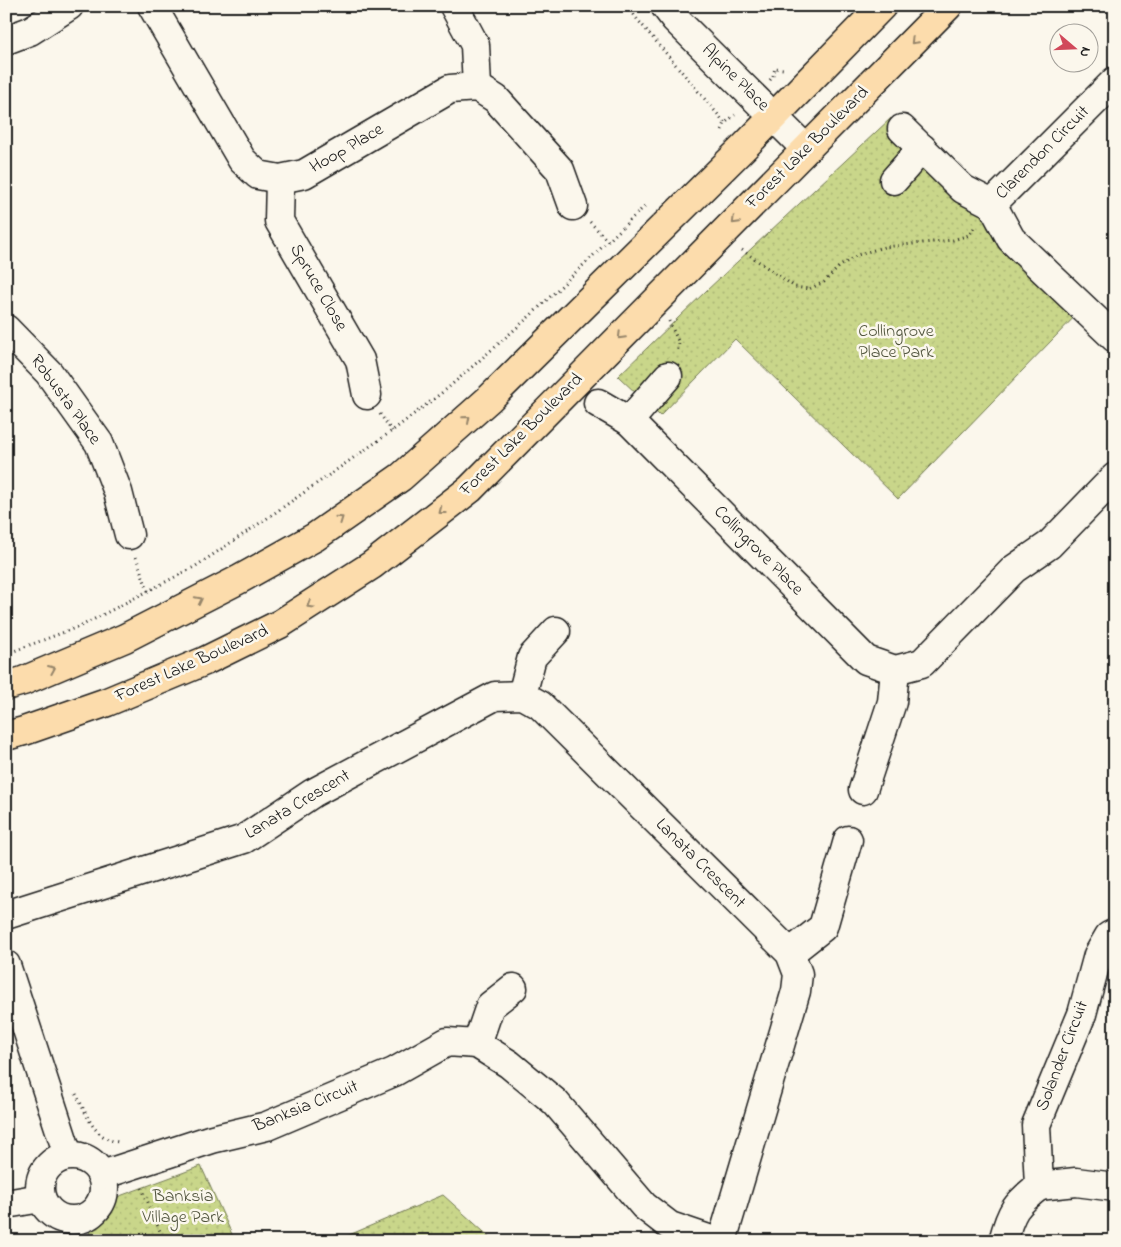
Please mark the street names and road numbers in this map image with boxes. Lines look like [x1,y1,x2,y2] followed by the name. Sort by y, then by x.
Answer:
[695,38,776,119] street label: Alpine Place
[740,81,875,216] street label: Forest Lake Boulevard
[990,100,1096,206] street label: Clarendon Circuit
[305,117,390,181] street label: Hoop Place
[282,239,354,337] street label: Spruce Close
[23,349,107,451] street label: Robusta Place
[454,368,589,503] street label: Forest Lake Boulevard
[706,500,810,603] street label: Collingrove Place
[111,619,273,710] street label: Forest Lake Boulevard
[240,763,356,847] street label: Lanata Crescent
[649,813,751,915] street label: Lanata Crescent
[1030,997,1096,1115] street label: Solander Circuit
[249,1074,363,1140] street label: Banksia Circuit

